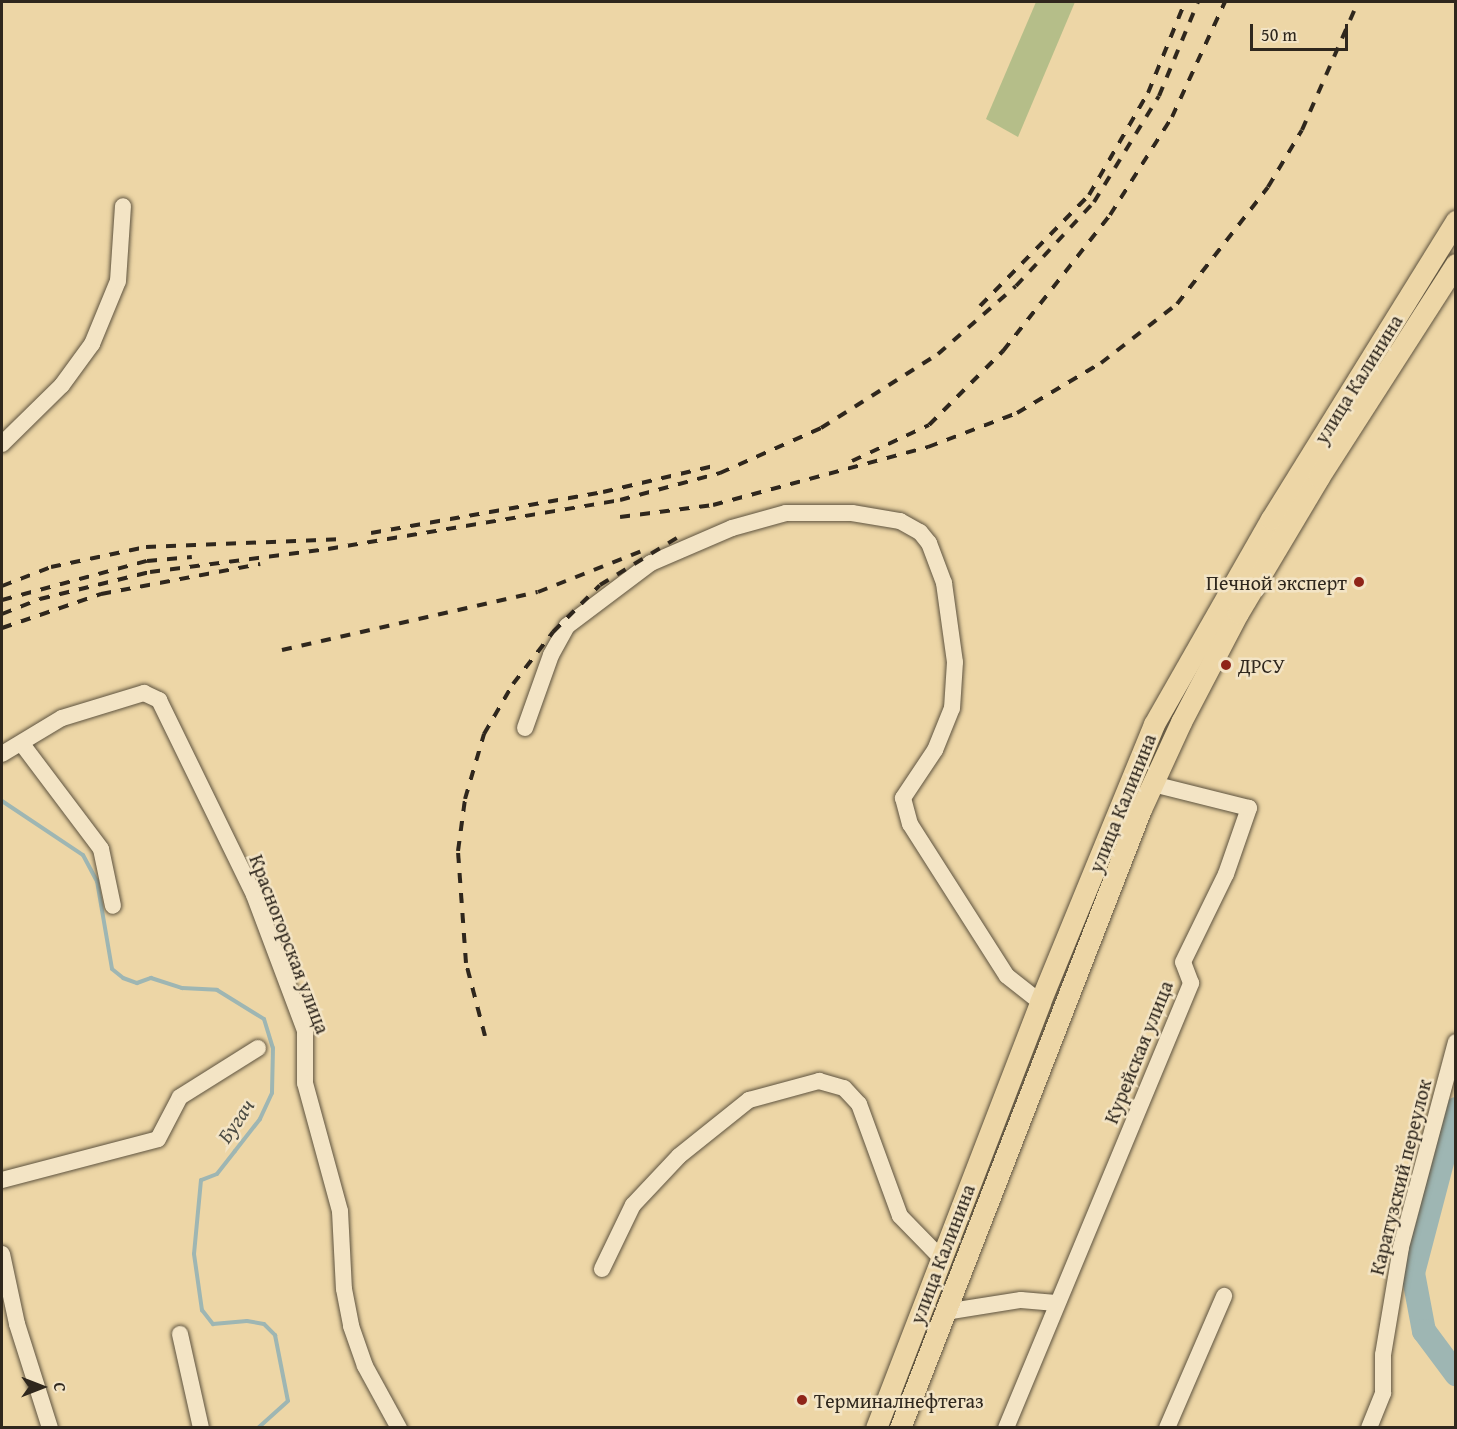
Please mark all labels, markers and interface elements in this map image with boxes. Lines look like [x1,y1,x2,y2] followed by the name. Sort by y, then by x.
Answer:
[1253,12,1350,50] scale bar
[1261,21,1297,48] text: 50 m
[1309,310,1407,448] street label: улица Калинина
[1206,570,1347,594] place label: Печной эксперт
[1352,575,1366,589] marker: Печной эксперт
[1238,653,1285,677] place label: ДРСУ
[1219,658,1233,672] marker: ДРСУ
[1083,730,1161,876] street label: улица Калинина
[245,851,335,1037] street label: Красногорская улица
[1098,977,1178,1127] street label: Курейская улица
[1364,1077,1436,1277] street label: Каратузский переулок
[212,1094,260,1148] water label: Бугач
[904,1181,980,1327] street label: улица Калинина
[12,1357,72,1417] north arrow
[48,1382,72,1392] text: С
[814,1388,984,1412] place label: Терминалнефтегаз
[795,1393,809,1407] marker: Терминалнефтегаз

